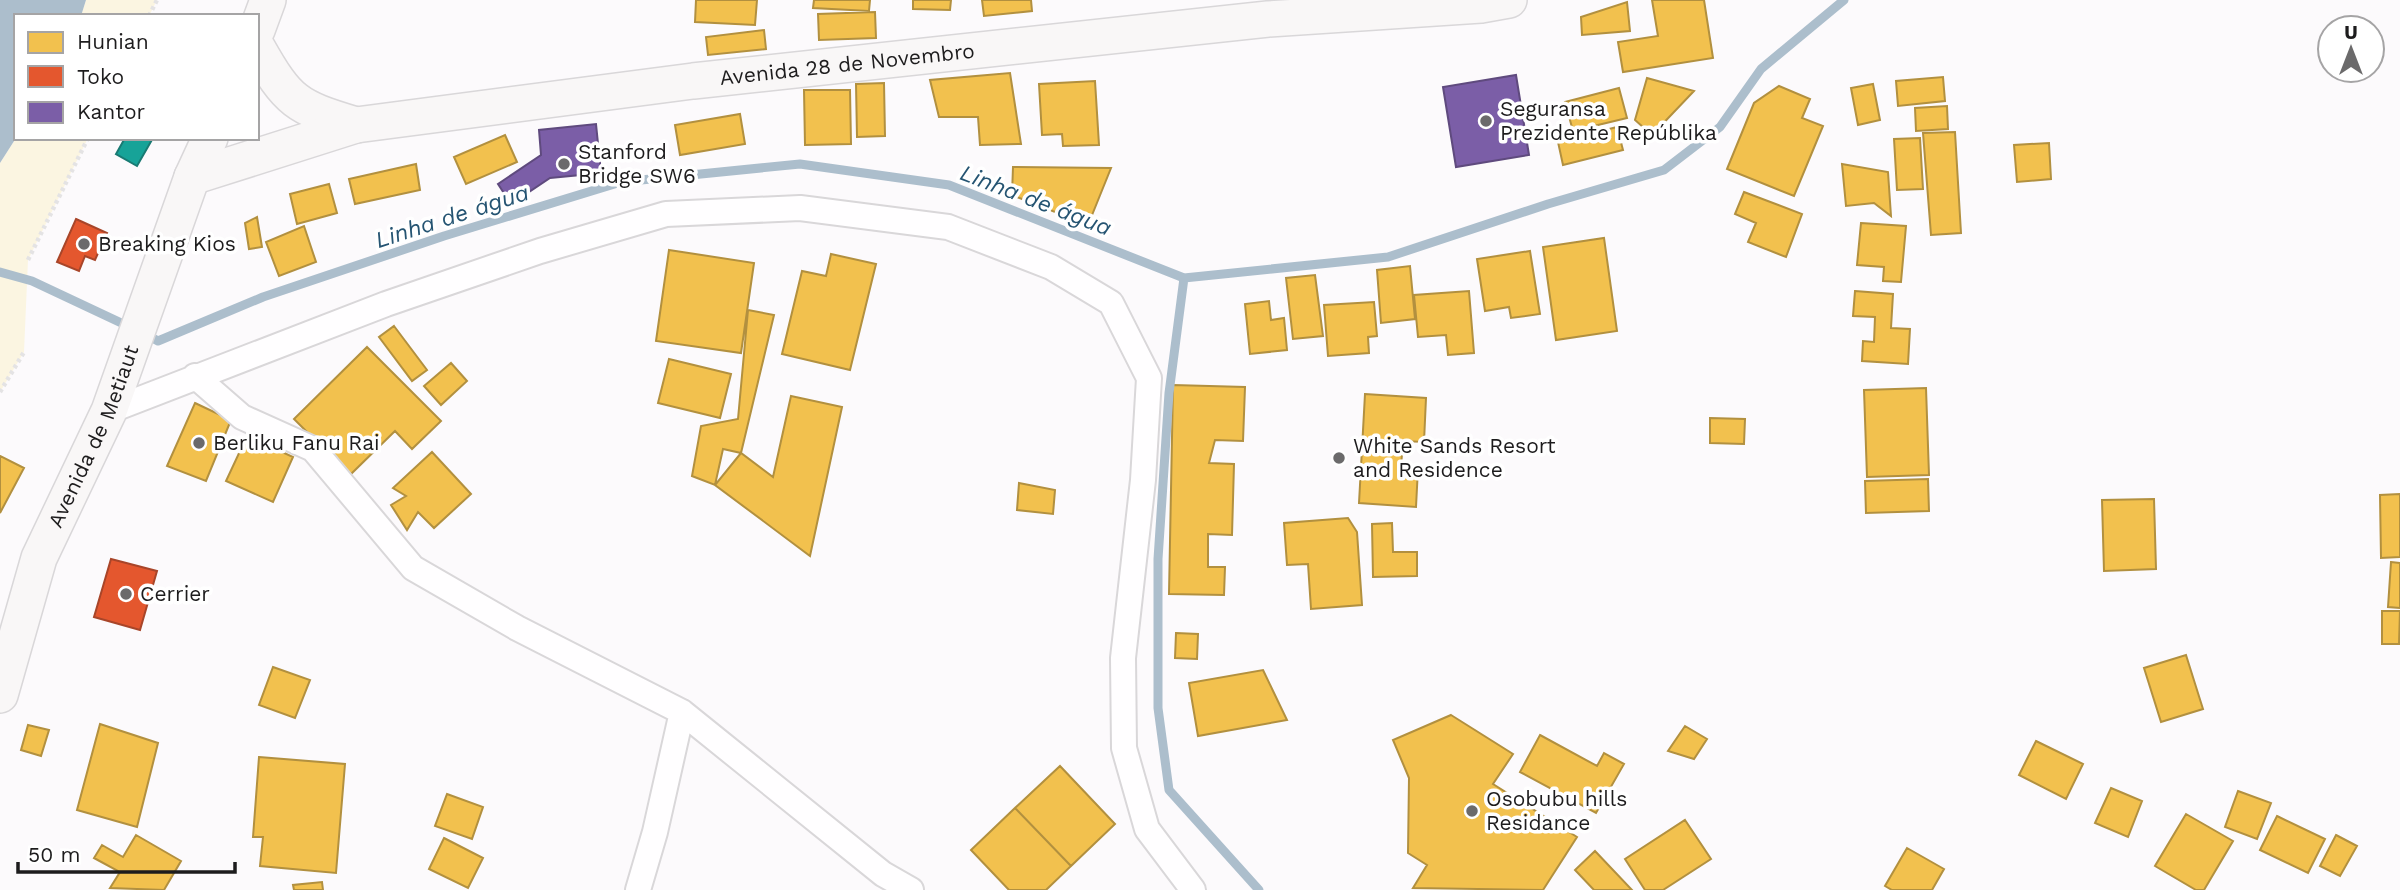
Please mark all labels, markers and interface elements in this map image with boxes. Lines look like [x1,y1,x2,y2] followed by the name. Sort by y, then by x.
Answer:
[14,14,259,140] legend
[2316,14,2386,84] north arrow
[2344,21,2358,44] text: U
[77,29,149,54] text: Hunian
[718,38,976,90] street label: Avenida 28 de Novembro
[77,64,124,89] text: Toko
[1500,96,1717,145] place label: Seguransa Prezidente Repúblika
[77,99,146,124] text: Kantor
[1478,113,1494,129] marker: Seguransa Prezidente Repúblika
[578,139,696,188] place label: Stanford Bridge SW6
[556,156,572,172] marker: Stanford Bridge SW6
[956,159,1115,242] water label: Linha de água
[372,179,532,254] water label: Linha de água
[98,231,236,256] place label: Breaking Kios
[76,236,92,252] marker: Breaking Kios
[42,341,143,531] street label: Avenida de Metiaut
[213,430,380,455] place label: Berliku Fanu Rai
[1353,433,1556,482] place label: White Sands Resort and Residence
[191,435,207,451] marker: Berliku Fanu Rai
[1331,450,1347,466] marker: White Sands Resort and Residence
[140,581,210,606] place label: Cerrier
[118,586,134,602] marker: Cerrier
[1486,786,1627,835] place label: Osobubu hills Residance
[1464,803,1480,819] marker: Osobubu hills Residance
[18,830,234,874] scale bar
[28,842,80,867] text: 50 m

